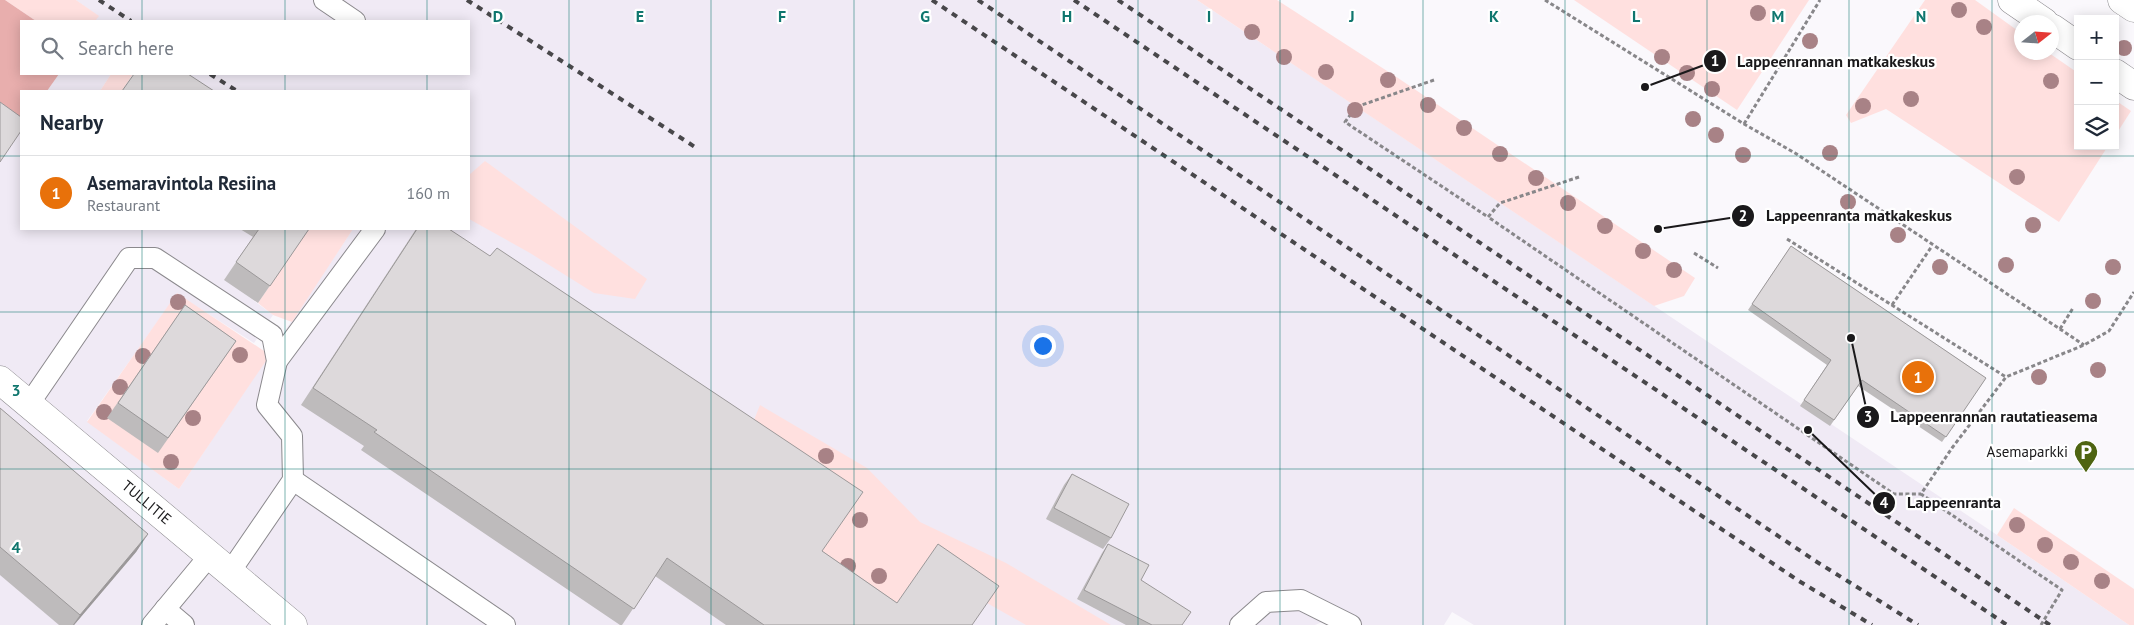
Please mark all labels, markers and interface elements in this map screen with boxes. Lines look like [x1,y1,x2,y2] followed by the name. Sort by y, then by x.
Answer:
[493,6,503,26] text: D
[636,6,644,26] text: E
[778,6,786,26] text: F
[920,6,930,26] text: G
[1062,6,1072,26] text: H
[1207,6,1211,26] text: I
[1348,6,1355,26] text: J
[1489,6,1499,26] text: K
[1632,6,1641,26] text: L
[1772,6,1784,26] text: M
[1916,6,1926,26] text: N
[2014,15,2059,60] north arrow
[2074,15,2119,150] map controls
[2074,15,2119,60] button: +
[20,20,470,75] search box
[38,34,66,62] icon: search
[78,36,174,60] text: Search here
[1702,45,1945,76] callout: Lappeenrannan matkakeskus
[1711,51,1719,70] text: 1
[1737,51,1935,71] text: Lappeenrannan matkakeskus
[2074,60,2119,105] button: −
[2074,105,2119,150] button: layers
[40,109,103,136] text: Nearby
[87,171,276,195] text: Asemaravintola Resiina
[51,183,61,203] text: 1
[407,183,450,203] text: 160 m
[87,195,160,215] text: Restaurant
[1731,200,1962,231] callout: Lappeenranta matkakeskus
[1766,205,1952,225] text: Lappeenranta matkakeskus
[1739,206,1747,225] text: 2
[1030,333,1056,359] your location
[1902,358,1934,396] pin: 1
[11,380,21,400] text: 3
[1855,401,2108,432] callout: Lappeenrannan rautatieasema
[1890,406,2098,426] text: Lappeenrannan rautatieasema
[1864,407,1872,426] text: 3
[2073,439,2099,473] parking icon: Asemaparkki
[1987,442,2068,461] place label: Asemaparkki
[118,476,175,528] street label: TULLITIE
[1872,487,2011,518] callout: Lappeenranta
[1907,492,2001,512] text: Lappeenranta
[1880,493,1889,512] text: 4
[11,537,21,557] text: 4

